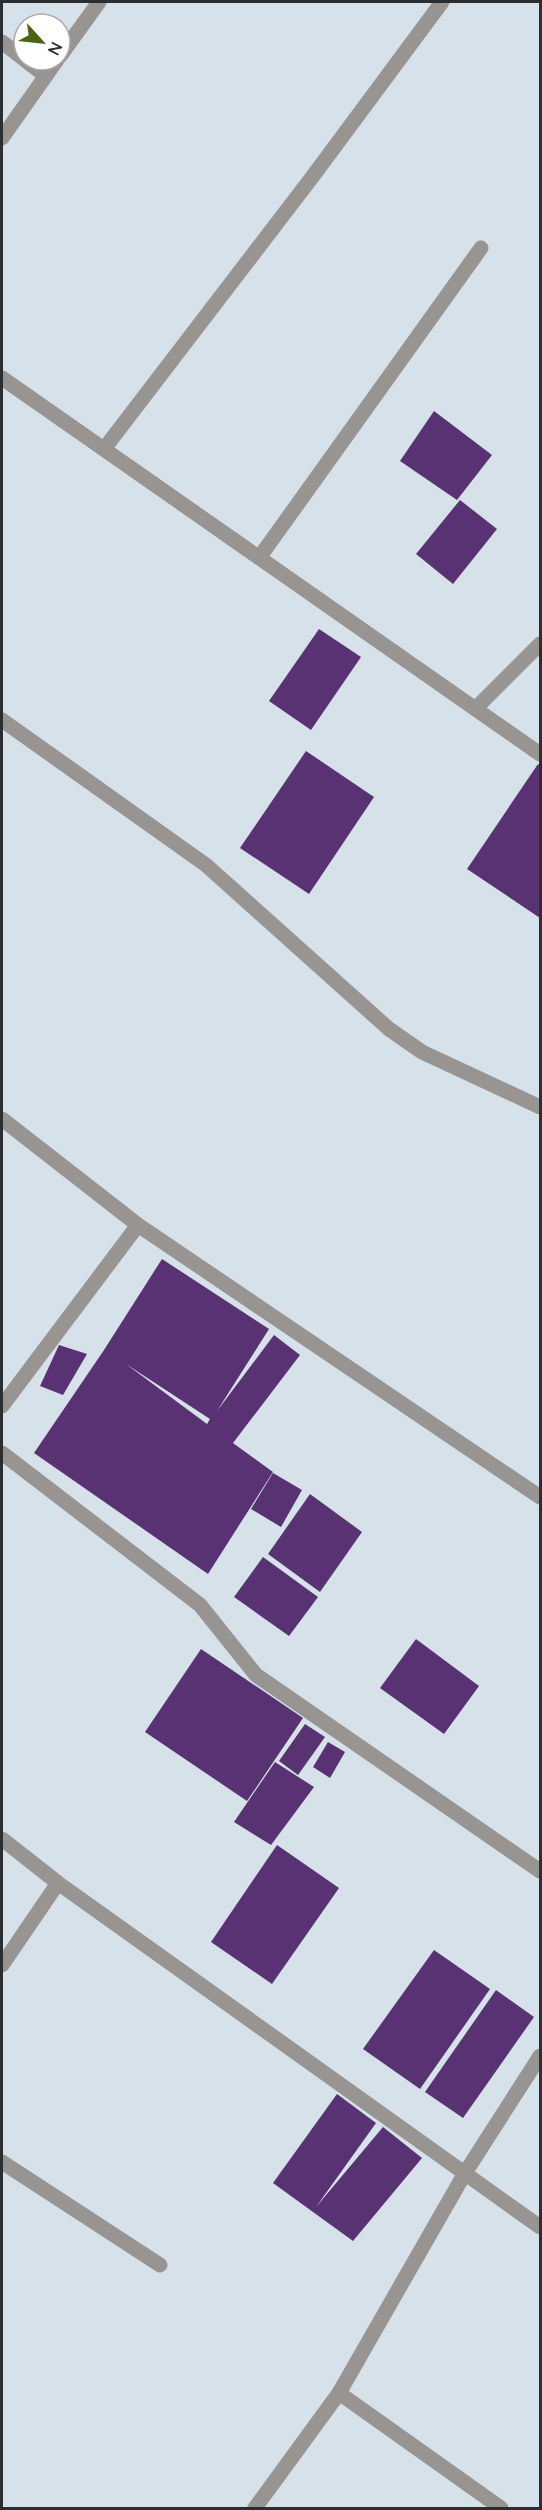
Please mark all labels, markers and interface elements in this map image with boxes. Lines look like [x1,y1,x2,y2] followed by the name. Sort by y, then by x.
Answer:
[12,12,72,72] north arrow
[45,39,67,59] text: N

